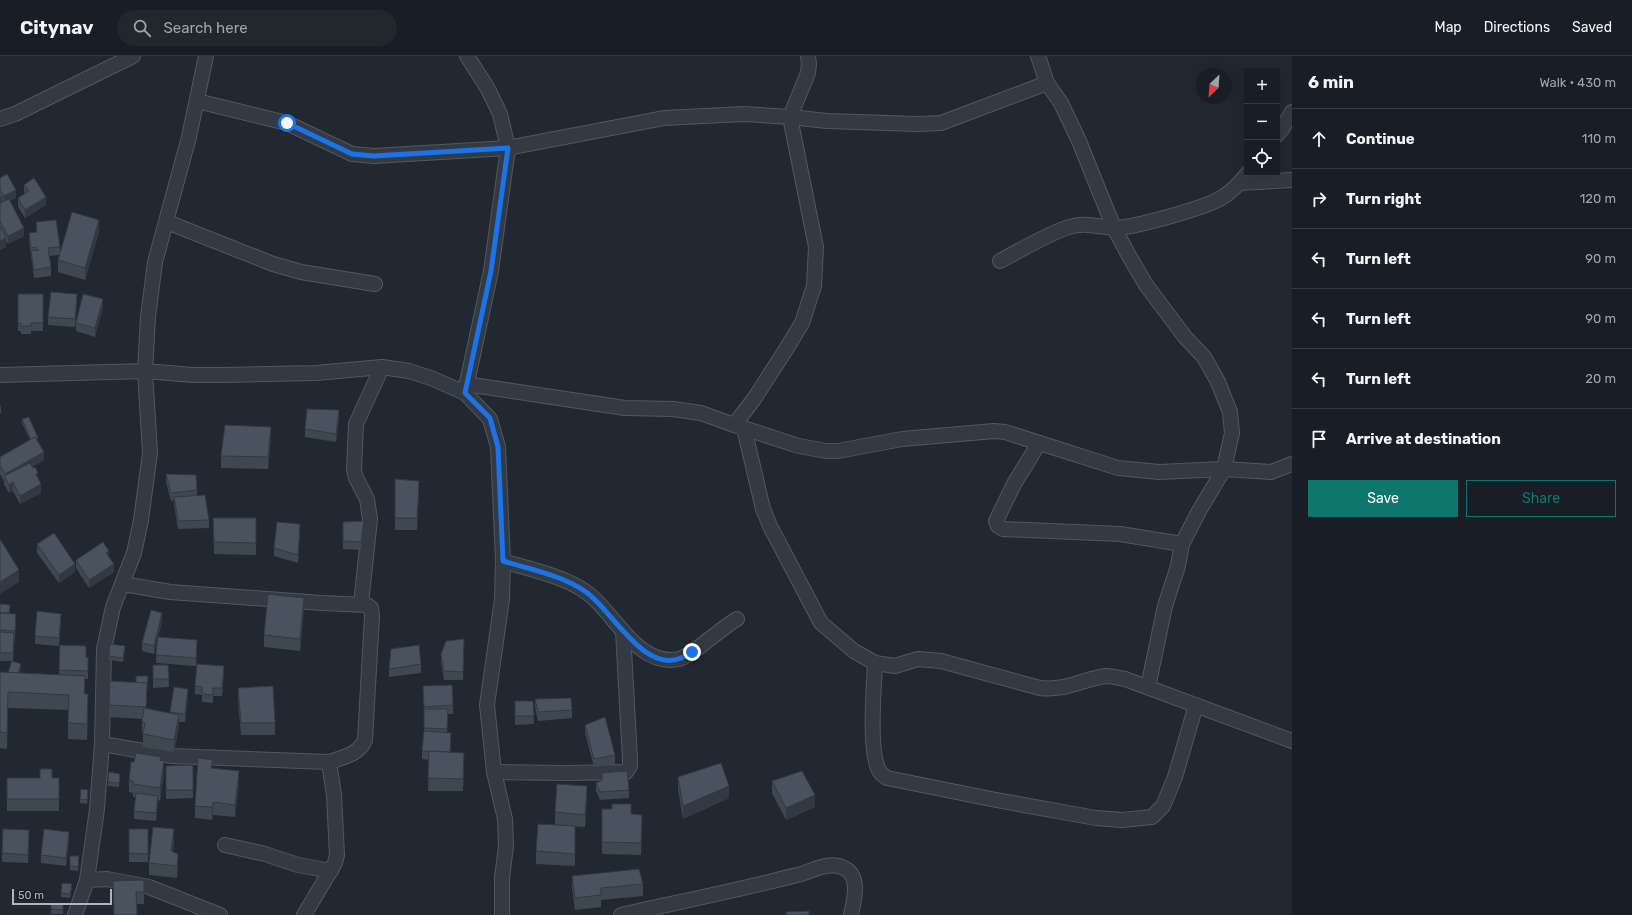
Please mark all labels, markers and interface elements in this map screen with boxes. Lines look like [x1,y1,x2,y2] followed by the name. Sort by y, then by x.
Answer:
[117,10,397,46] search box
[20,16,93,39] text: Citynav
[131,17,153,39] icon: search
[163,19,248,37] text: Search here
[1435,19,1462,36] text: Map
[1484,19,1550,36] text: Directions
[1572,19,1612,36] text: Saved
[1196,68,1232,104] north arrow
[1244,68,1280,176] map controls
[1244,68,1280,104] button: +
[1308,72,1354,92] text: 6 min
[1539,75,1616,90] text: Walk · 430 m
[1244,104,1280,140] button: −
[278,114,296,132] route start
[1308,128,1330,150] icon: ahead
[1346,130,1415,148] text: Continue
[1582,131,1616,146] text: 110 m
[1244,140,1280,176] button: locate
[1308,188,1330,210] icon: right
[1346,190,1421,208] text: Turn right
[1580,191,1616,206] text: 120 m
[1308,248,1330,270] icon: left
[1346,250,1411,268] text: Turn left
[1585,251,1616,266] text: 90 m
[1308,308,1330,330] icon: left
[1346,310,1411,328] text: Turn left
[1585,311,1616,326] text: 90 m
[1308,368,1330,390] icon: left
[1346,370,1411,388] text: Turn left
[1585,371,1616,386] text: 20 m
[1308,428,1330,450] icon: arrive
[1346,430,1501,448] text: Arrive at destination
[1308,480,1458,517] button: Save
[1466,480,1616,517] button: Share
[683,643,701,661] route end
[12,887,112,906] scale bar
[18,889,44,902] text: 50 m

